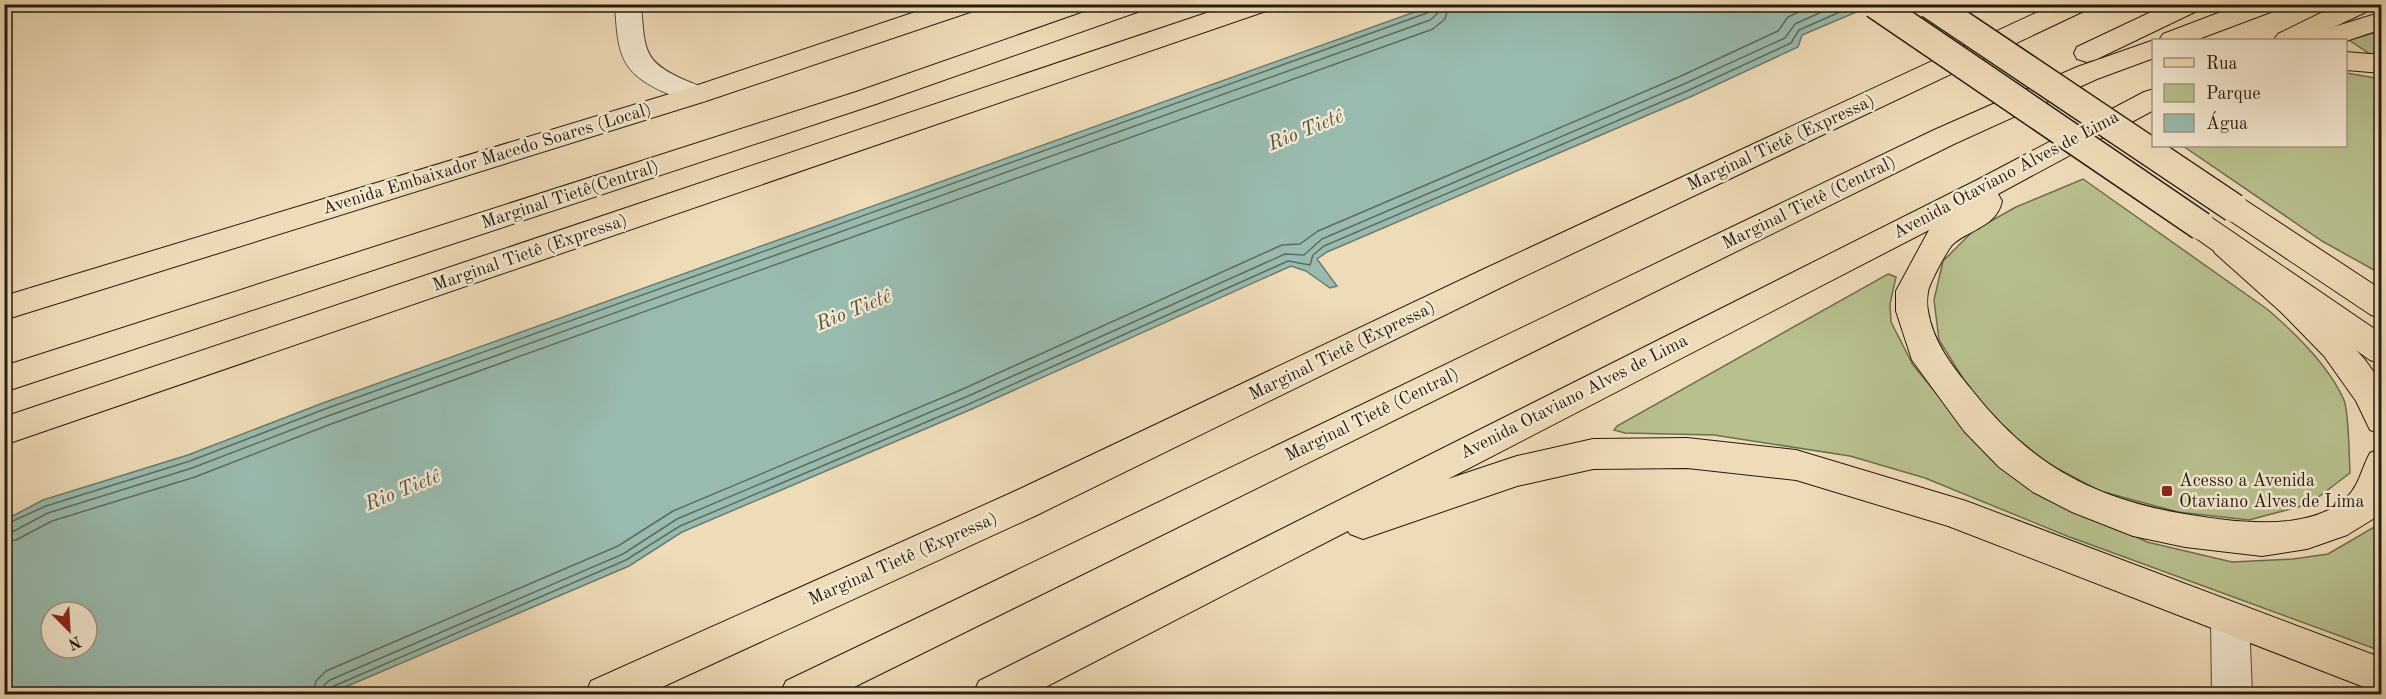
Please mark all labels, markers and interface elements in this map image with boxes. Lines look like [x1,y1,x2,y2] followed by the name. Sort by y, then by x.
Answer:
[2152,39,2347,147] legend
[2206,55,2237,73] text: Rua
[2206,85,2261,103] text: Parque
[1684,91,1878,194] street label: Marginal Tietê (Expressa)
[320,99,654,218] street label: Avenida Embaixador Macedo Soares (Local)
[1265,107,1347,155] water label: Rio Tietê
[1890,108,2122,242] street label: Avenida Otaviano Alves de Lima
[2206,111,2248,133] text: Água
[1719,152,1899,253] street label: Marginal Tietê (Central)
[479,157,661,232] street label: Marginal Tietê(Central)
[430,210,630,295] street label: Marginal Tietê (Expressa)
[813,287,895,335] water label: Rio Tietê
[1246,297,1438,404] street label: Marginal Tietê (Expressa)
[1457,332,1691,462] street label: Avenida Otaviano Alves de Lima
[1282,364,1462,465] street label: Marginal Tietê (Central)
[362,467,444,515] water label: Rio Tietê
[2179,472,2365,511] place label: Acesso a Avenida Otaviano Alves de Lima
[2160,484,2174,498] marker: Acesso a Avenida Otaviano Alves de Lima
[805,508,1000,609] street label: Marginal Tietê (Expressa)
[39,600,99,660] north arrow
[65,632,83,652] text: N

